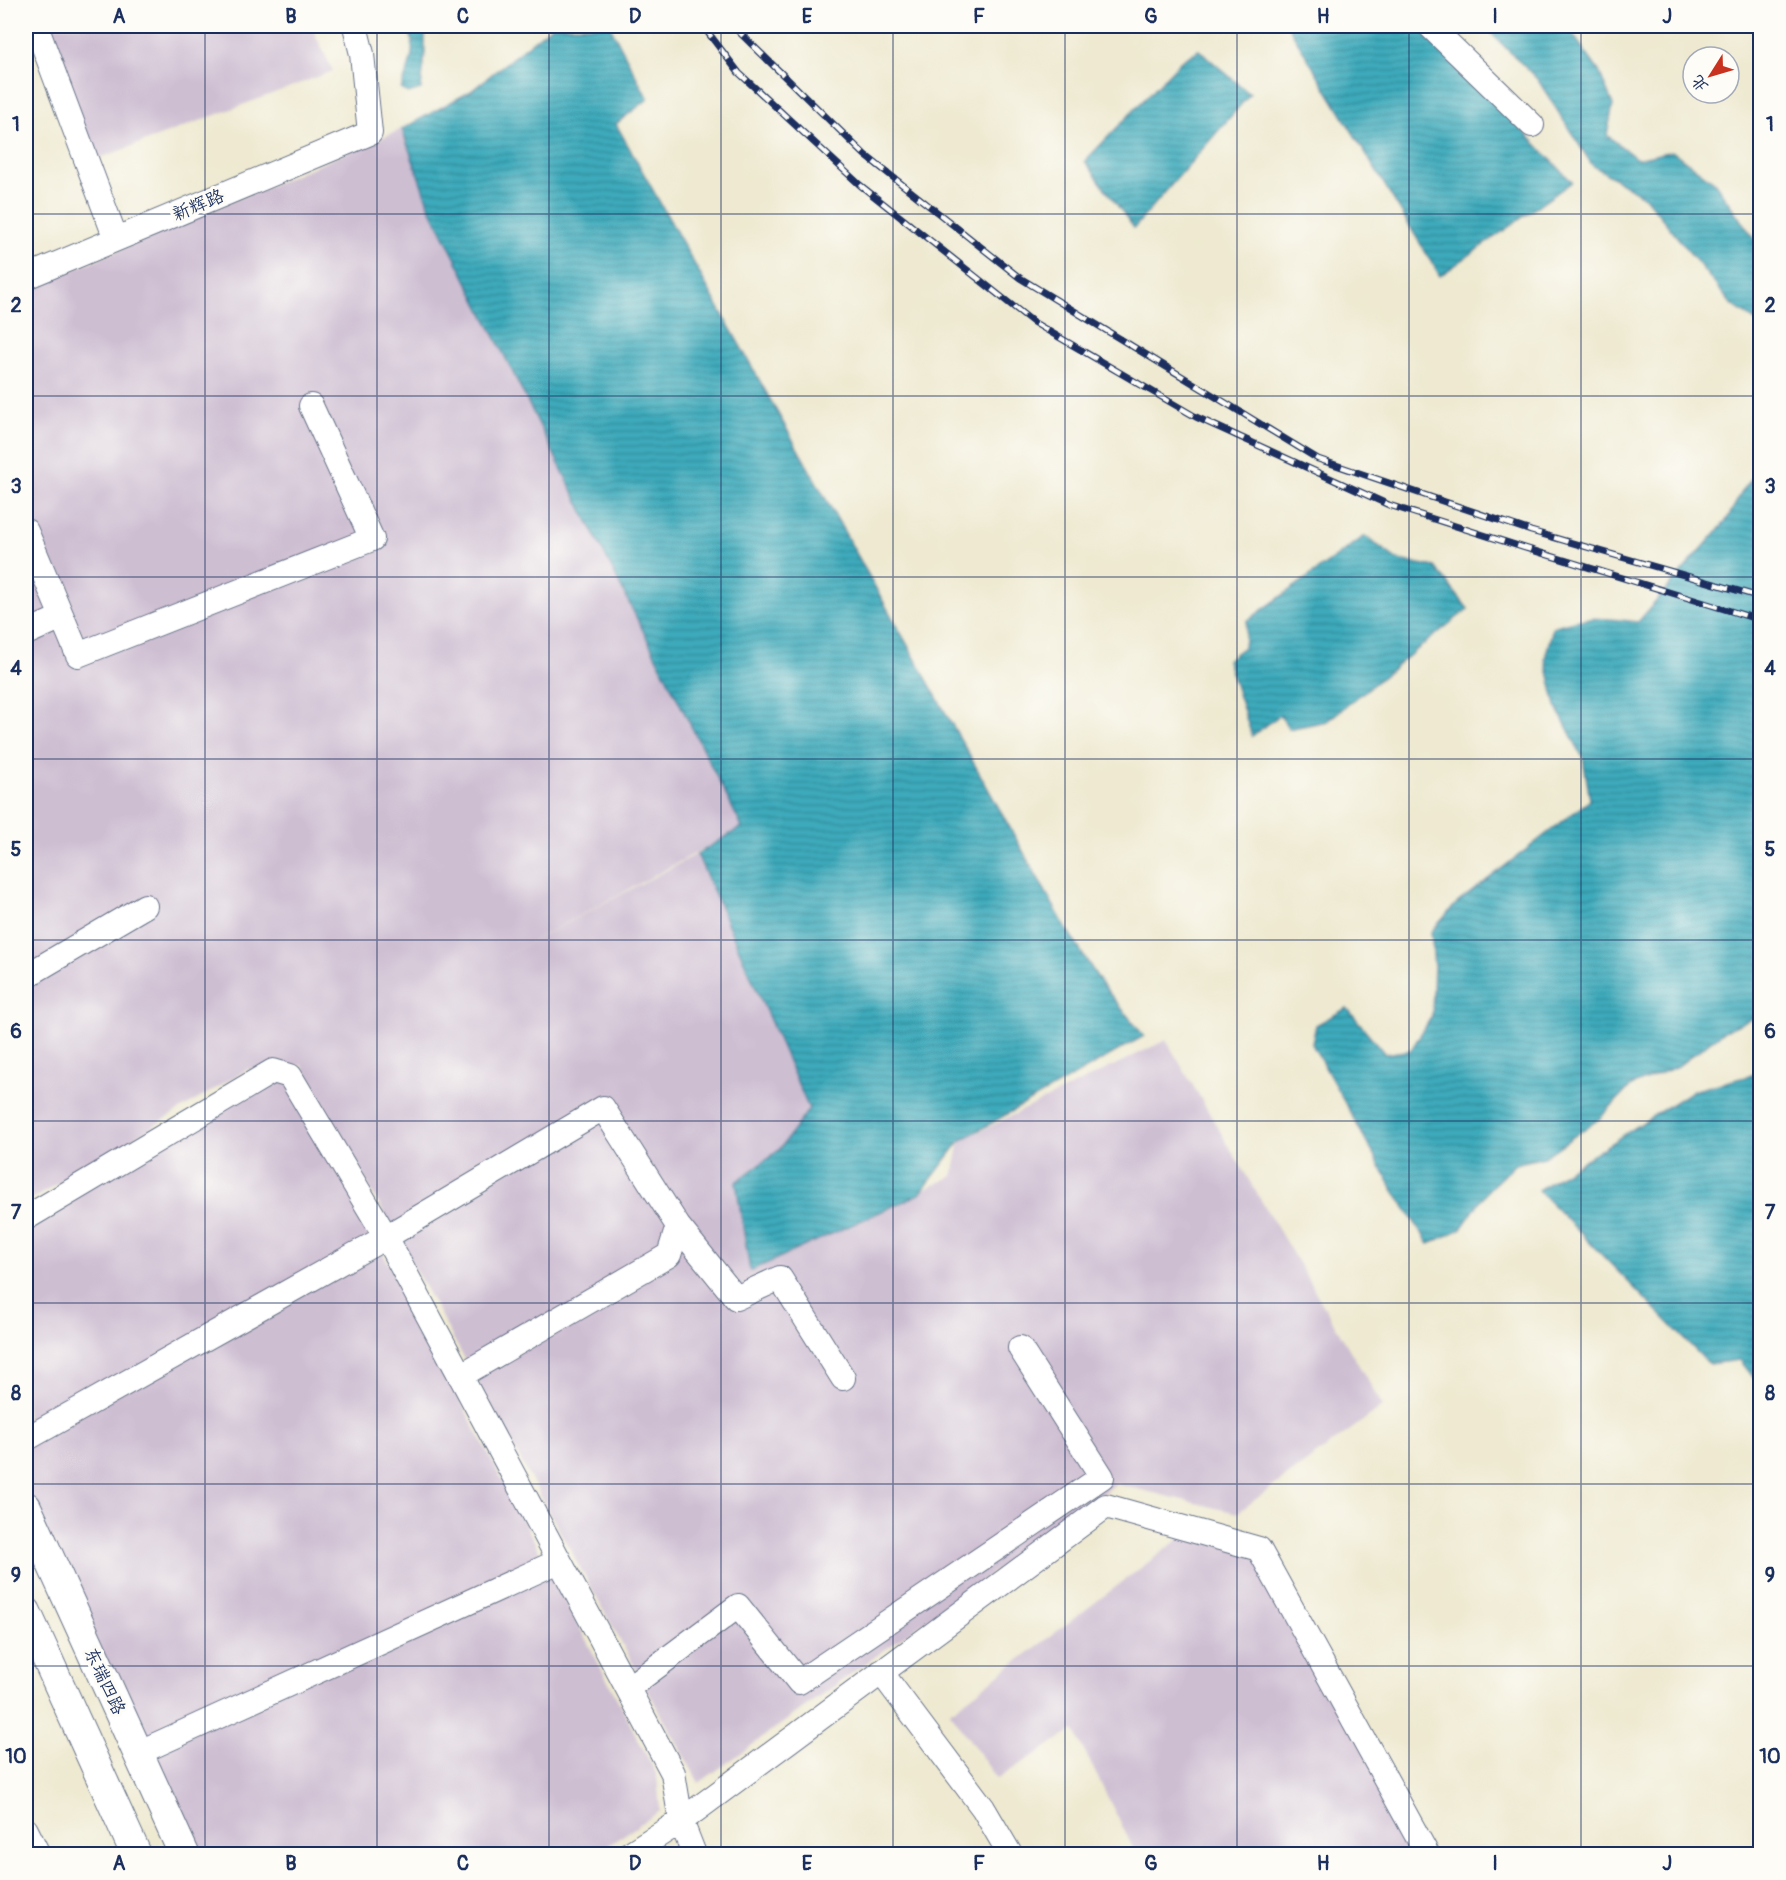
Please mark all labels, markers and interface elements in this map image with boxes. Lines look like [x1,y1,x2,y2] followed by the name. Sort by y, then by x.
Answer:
[113,4,126,29] text: A
[285,4,297,29] text: B
[457,4,469,29] text: C
[629,4,642,29] text: D
[802,4,813,29] text: E
[973,4,985,29] text: F
[1144,4,1158,29] text: G
[1317,4,1330,29] text: H
[1492,4,1498,29] text: I
[1662,4,1672,29] text: J
[1681,45,1741,105] north arrow
[1687,71,1713,96] text: 北
[12,112,20,137] text: 1
[1766,112,1774,137] text: 1
[169,184,228,227] street label: 新辉路
[10,293,22,318] text: 2
[1764,293,1776,318] text: 2
[10,474,22,499] text: 3
[1764,474,1776,499] text: 3
[10,656,22,681] text: 4
[1764,656,1776,681] text: 4
[11,837,22,862] text: 5
[1765,837,1776,862] text: 5
[10,1019,22,1044] text: 6
[1764,1019,1776,1044] text: 6
[11,1200,22,1225] text: 7
[1765,1200,1776,1225] text: 7
[11,1381,21,1406] text: 8
[1765,1381,1775,1406] text: 8
[11,1563,21,1588] text: 9
[1765,1563,1775,1588] text: 9
[79,1644,130,1719] street label: 东瑞四路
[5,1744,27,1769] text: 10
[1759,1744,1781,1769] text: 10
[113,1851,126,1876] text: A
[285,1851,297,1876] text: B
[457,1851,469,1876] text: C
[629,1851,642,1876] text: D
[802,1851,813,1876] text: E
[973,1851,985,1876] text: F
[1144,1851,1158,1876] text: G
[1317,1851,1330,1876] text: H
[1492,1851,1498,1876] text: I
[1662,1851,1672,1876] text: J

